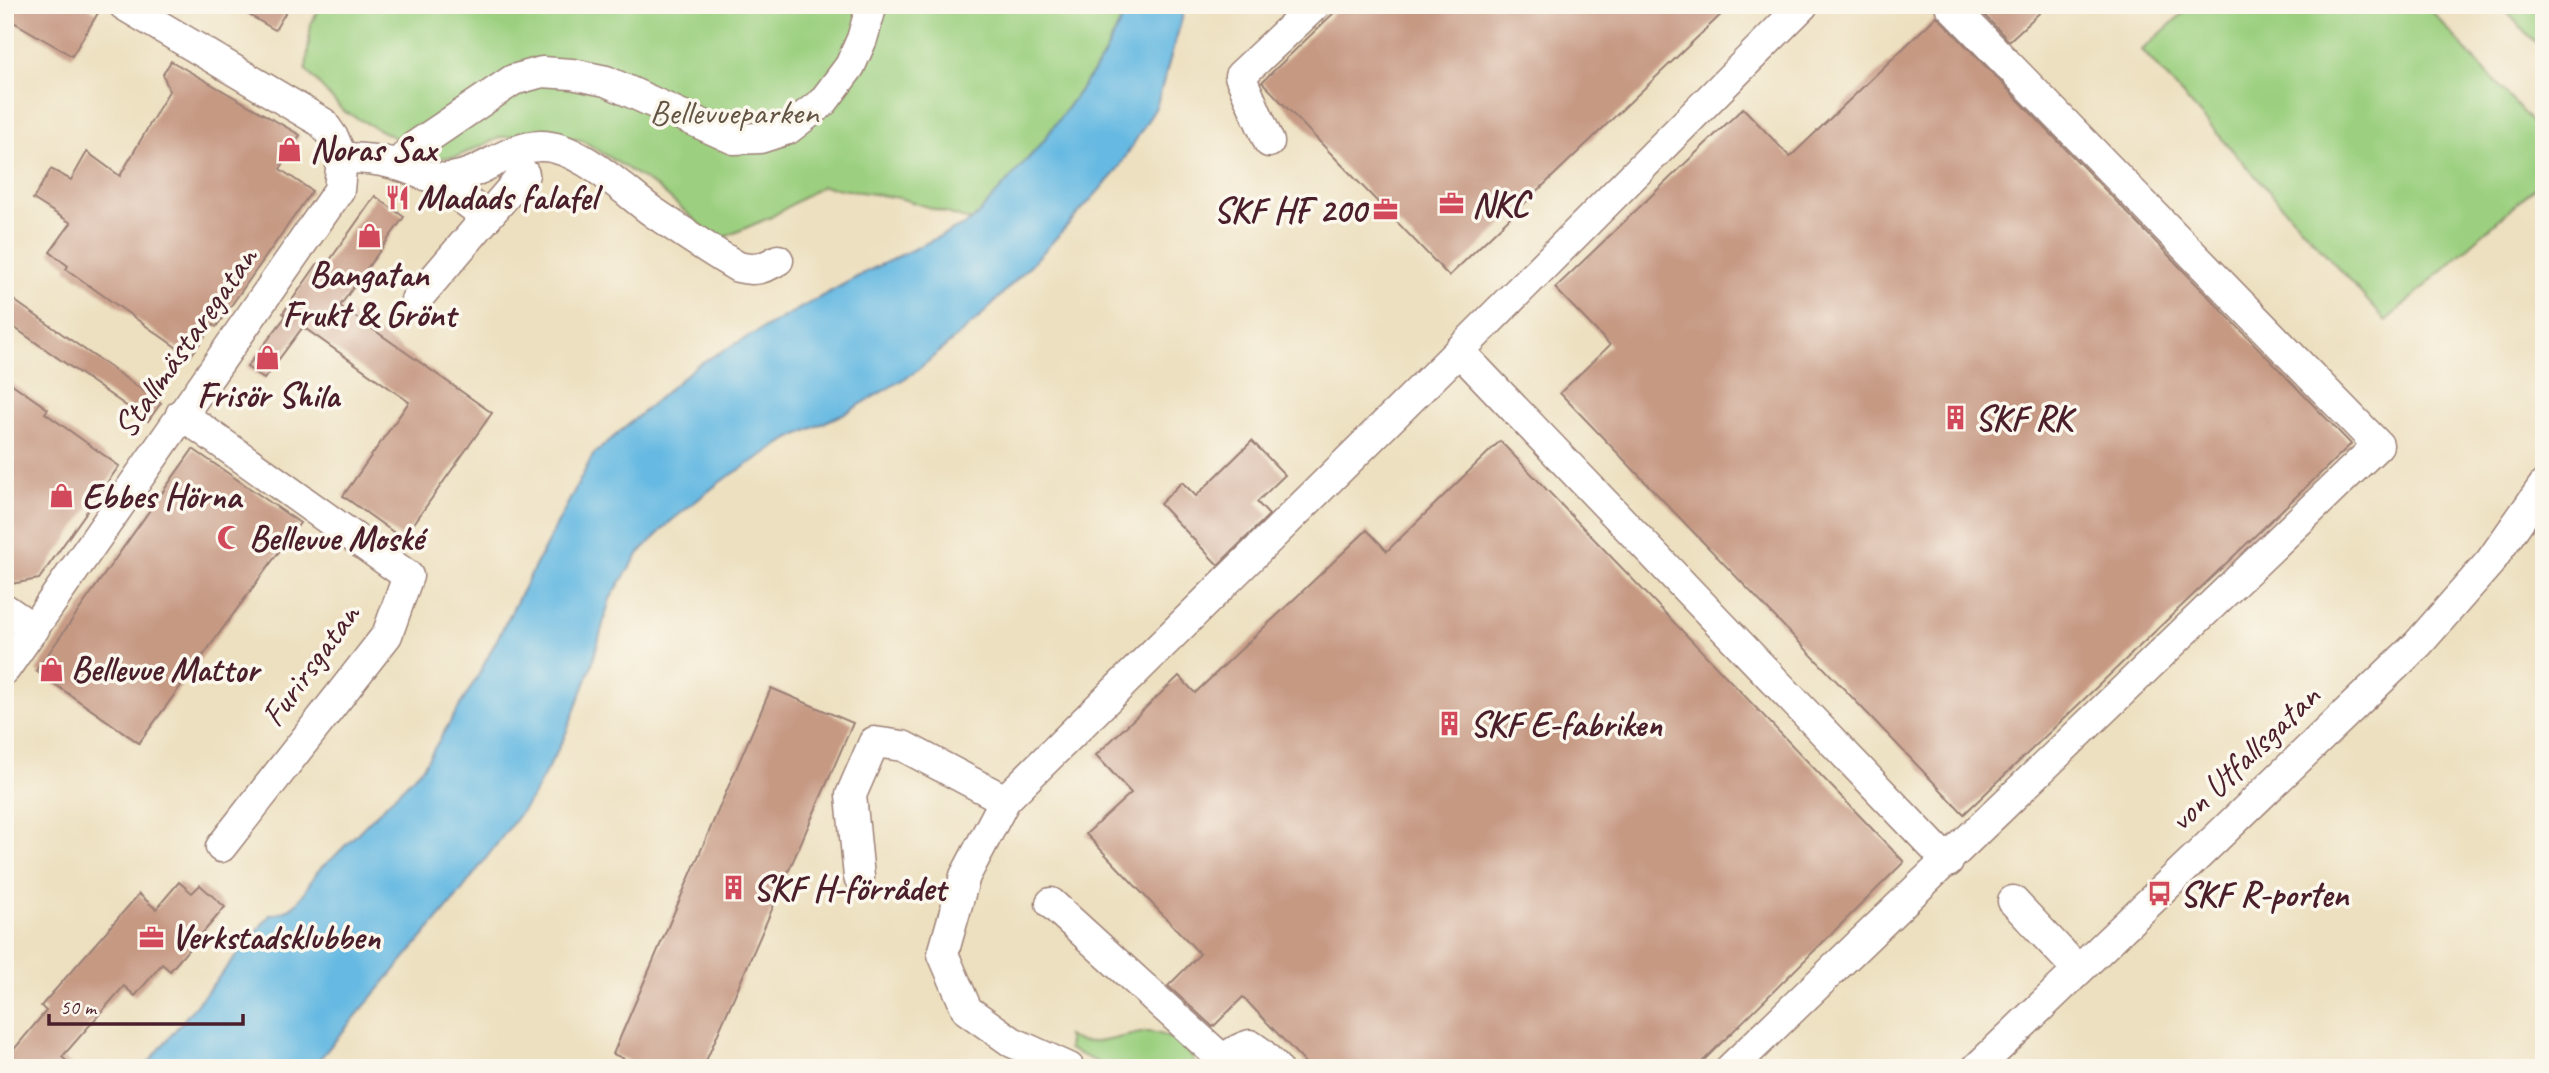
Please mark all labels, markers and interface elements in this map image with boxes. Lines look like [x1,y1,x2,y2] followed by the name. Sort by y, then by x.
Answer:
[650,90,820,135] park label: Bellevueparken
[310,127,439,172] place label: Noras Sax
[276,135,304,163] shop icon: Noras Sax
[417,175,604,220] place label: Madads falafel
[1472,182,1533,227] place label: NKC
[383,183,411,211] restaurant icon: Madads falafel
[1214,188,1369,233] place label: SKF HF 200
[1438,190,1466,218] office icon: NKC
[1372,196,1400,224] office icon: SKF HF 200
[355,222,383,250] shop icon: Bangatan Frukt & Grönt
[102,236,269,446] street label: Stallmästaregatan
[283,252,460,337] place label: Bangatan Frukt & Grönt
[254,343,282,371] shop icon: Frisör Shila
[197,373,342,418] place label: Frisör Shila
[1975,396,2077,441] place label: SKF RK
[1941,404,1969,432] building icon: SKF RK
[82,474,244,519] place label: Ebbes Hörna
[48,482,76,510] shop icon: Ebbes Hörna
[249,516,429,561] place label: Bellevue Moské
[215,524,243,552] mosque icon: Bellevue Moské
[250,593,371,735] street label: Furirsgatan
[71,647,262,692] place label: Bellevue Mattor
[37,655,65,683] shop icon: Bellevue Mattor
[2159,674,2330,842] street label: von Utfallsgatan
[1470,702,1663,747] place label: SKF E-fabriken
[1436,710,1464,738] building icon: SKF E-fabriken
[753,866,950,911] place label: SKF H-förrådet
[2180,872,2349,917] place label: SKF R-porten
[719,874,747,902] building icon: SKF H-förrådet
[2146,880,2174,908] bus stop icon: SKF R-porten
[171,915,381,960] place label: Verkstadsklubben
[137,923,165,951] office icon: Verkstadsklubben
[49,982,243,1026] scale bar
[60,994,98,1020] text: 50 m

